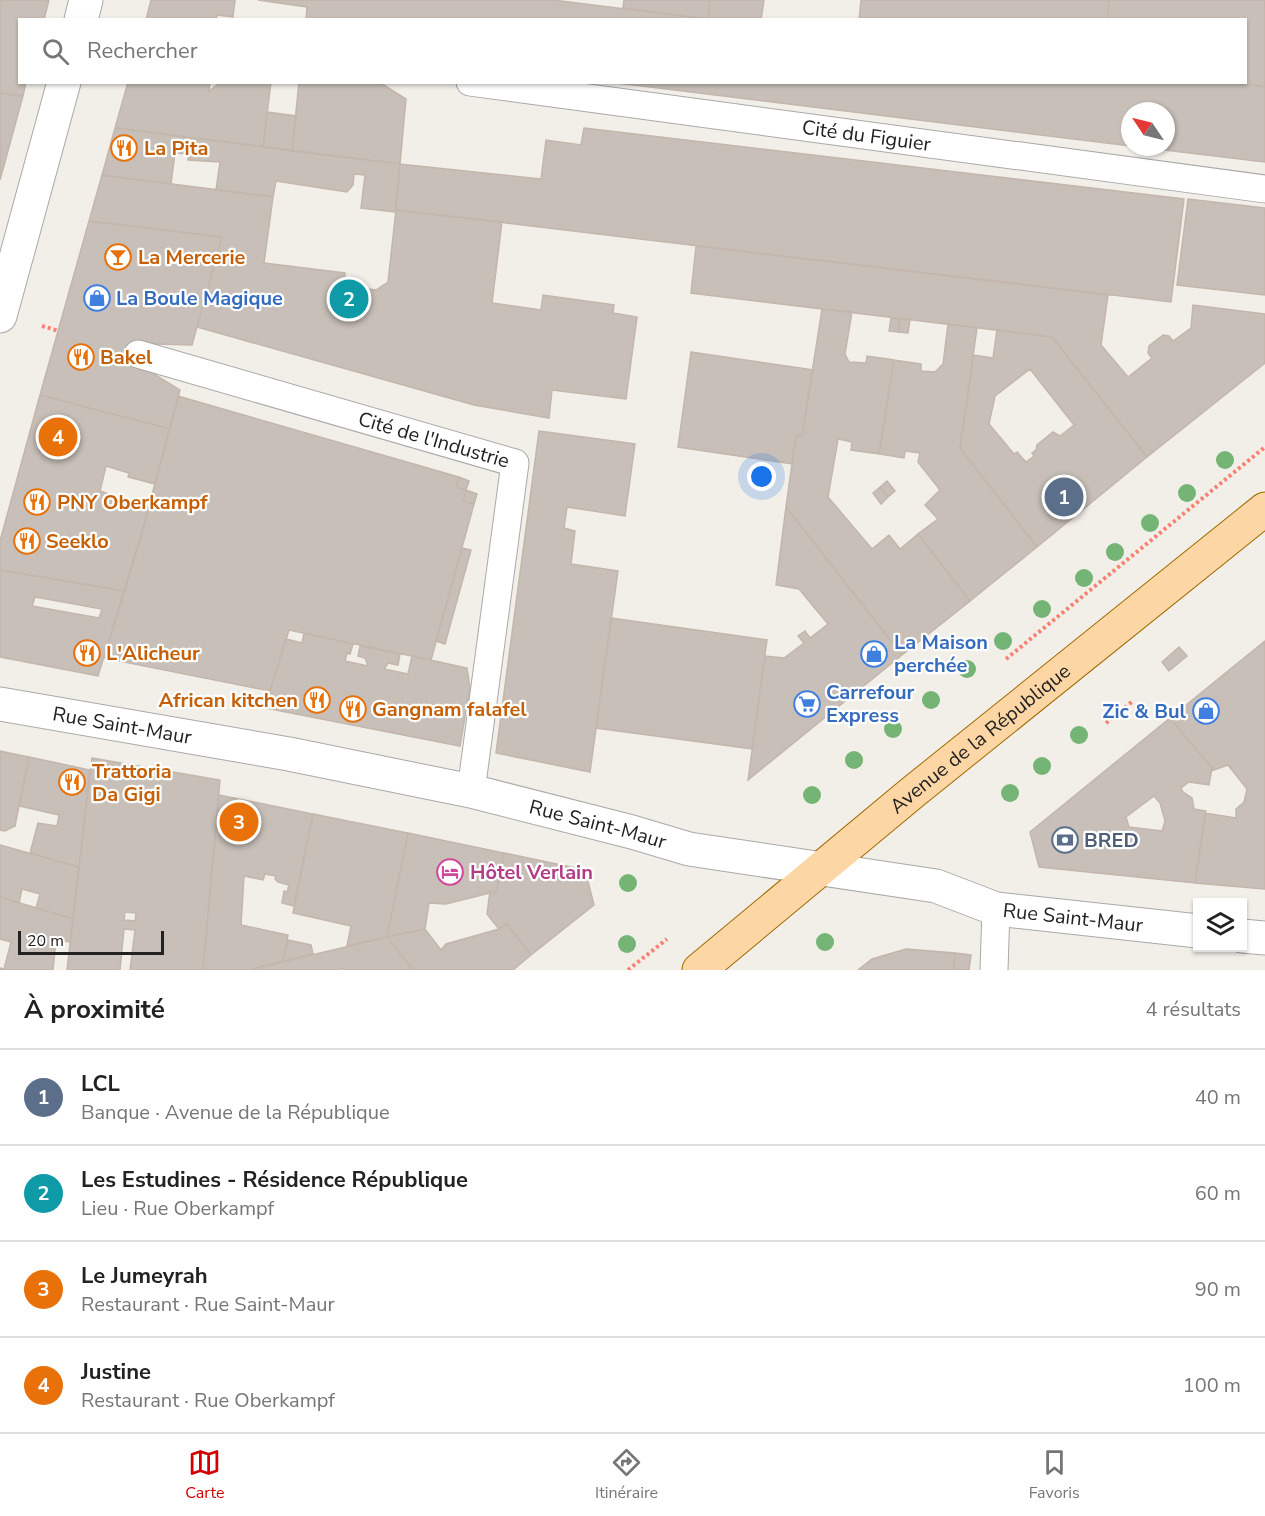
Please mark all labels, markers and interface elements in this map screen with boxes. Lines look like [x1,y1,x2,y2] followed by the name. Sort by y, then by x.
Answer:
[18,18,1247,84] search box
[39,35,72,68] icon: search
[87,36,198,66] text: Rechercher
[1121,102,1175,156] north arrow
[800,113,933,157] street label: Cité du Figuier
[109,133,139,163] restaurant icon: La Pita
[144,135,208,162] place label: La Pita
[103,242,133,272] bar icon: La Mercerie
[138,244,245,271] place label: La Mercerie
[330,276,368,322] pin: 2
[82,283,112,313] shop icon: La Boule Magique
[116,285,283,312] place label: La Boule Magique
[66,342,96,372] restaurant icon: Bakel
[100,344,153,371] place label: Bakel
[355,405,513,474] street label: Cité de l'Industrie
[38,414,78,460] pin: 4
[747,462,776,491] your location
[1044,474,1084,520] pin: 1
[22,487,52,517] restaurant icon: PNY Oberkampf
[57,489,208,516] place label: PNY Oberkampf
[12,526,42,556] restaurant icon: Seeklo
[46,528,109,555] place label: Seeklo
[894,629,988,679] place label: La Maison perchée
[72,638,102,668] restaurant icon: L'Alicheur
[859,639,889,669] shop icon: La Maison perchée
[106,640,200,667] place label: L'Alicheur
[884,657,1076,820] street label: Avenue de la République
[826,679,915,729] place label: Carrefour Express
[302,685,332,715] restaurant icon: African kitchen
[159,687,298,714] place label: African kitchen
[792,689,822,719] supermarket icon: Carrefour Express
[338,694,368,724] restaurant icon: Gangnam falafel
[372,696,527,723] place label: Gangnam falafel
[1191,696,1221,726] shop icon: Zic & Bul
[1102,698,1187,725] place label: Zic & Bul
[51,700,194,750] street label: Rue Saint-Maur
[92,758,172,808] place label: Trattoria Da Gigi
[57,767,87,797] restaurant icon: Trattoria Da Gigi
[526,793,670,855] street label: Rue Saint-Maur
[220,800,258,844] pin: 3
[1050,825,1080,855] bank icon: BRED
[1084,827,1139,854] place label: BRED
[435,857,465,887] hotel icon: Hôtel Verlain
[470,859,593,886] place label: Hôtel Verlain
[1001,896,1144,938] street label: Rue Saint-Maur
[1193,898,1247,952] map controls
[1193,898,1247,952] button: layers
[18,928,164,956] scale bar
[27,930,64,952] text: 20 m
[24,992,165,1027] text: À proximité
[1145,996,1241,1023] text: 4 résultats
[81,1069,120,1099] text: LCL
[38,1084,50,1111] text: 1
[1195,1084,1241,1111] text: 40 m
[81,1099,390,1126] text: Banque · Avenue de la République
[81,1165,468,1195] text: Les Estudines - Résidence République
[38,1180,50,1207] text: 2
[1195,1180,1241,1207] text: 60 m
[81,1195,274,1222] text: Lieu · Rue Oberkampf
[81,1261,208,1291] text: Le Jumeyrah
[38,1276,50,1303] text: 3
[1195,1276,1241,1303] text: 90 m
[81,1291,335,1318] text: Restaurant · Rue Saint-Maur
[81,1357,151,1387] text: Justine
[38,1372,50,1399] text: 4
[1183,1372,1241,1399] text: 100 m
[81,1387,335,1414] text: Restaurant · Rue Oberkampf
[185,1446,224,1504] tab: Carte
[595,1446,658,1504] tab: Itinéraire
[1029,1446,1080,1504] tab: Favoris

